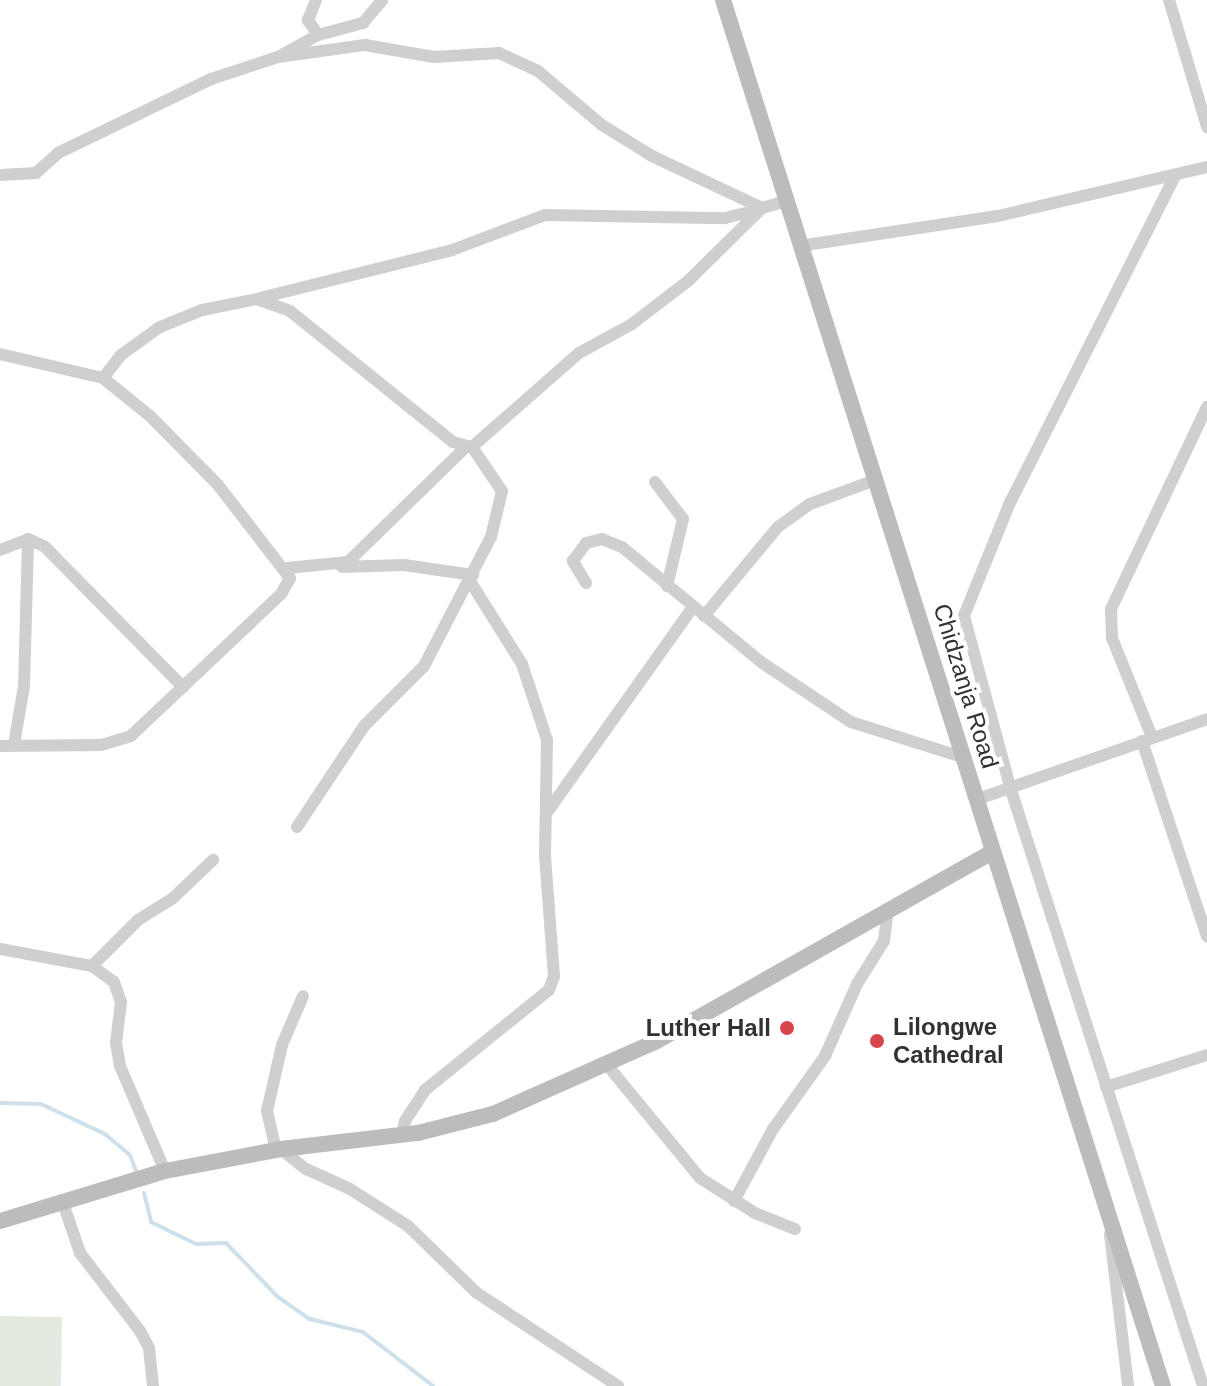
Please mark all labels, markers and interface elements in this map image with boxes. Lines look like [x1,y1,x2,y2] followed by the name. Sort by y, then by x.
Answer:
[927,600,1005,772] street label: Chidzanja Road
[893,1013,1004,1069] place label: Lilongwe Cathedral
[646,1014,771,1042] place label: Luther Hall
[778,1019,796,1037] marker: Luther Hall
[868,1032,886,1050] marker: Lilongwe Cathedral

